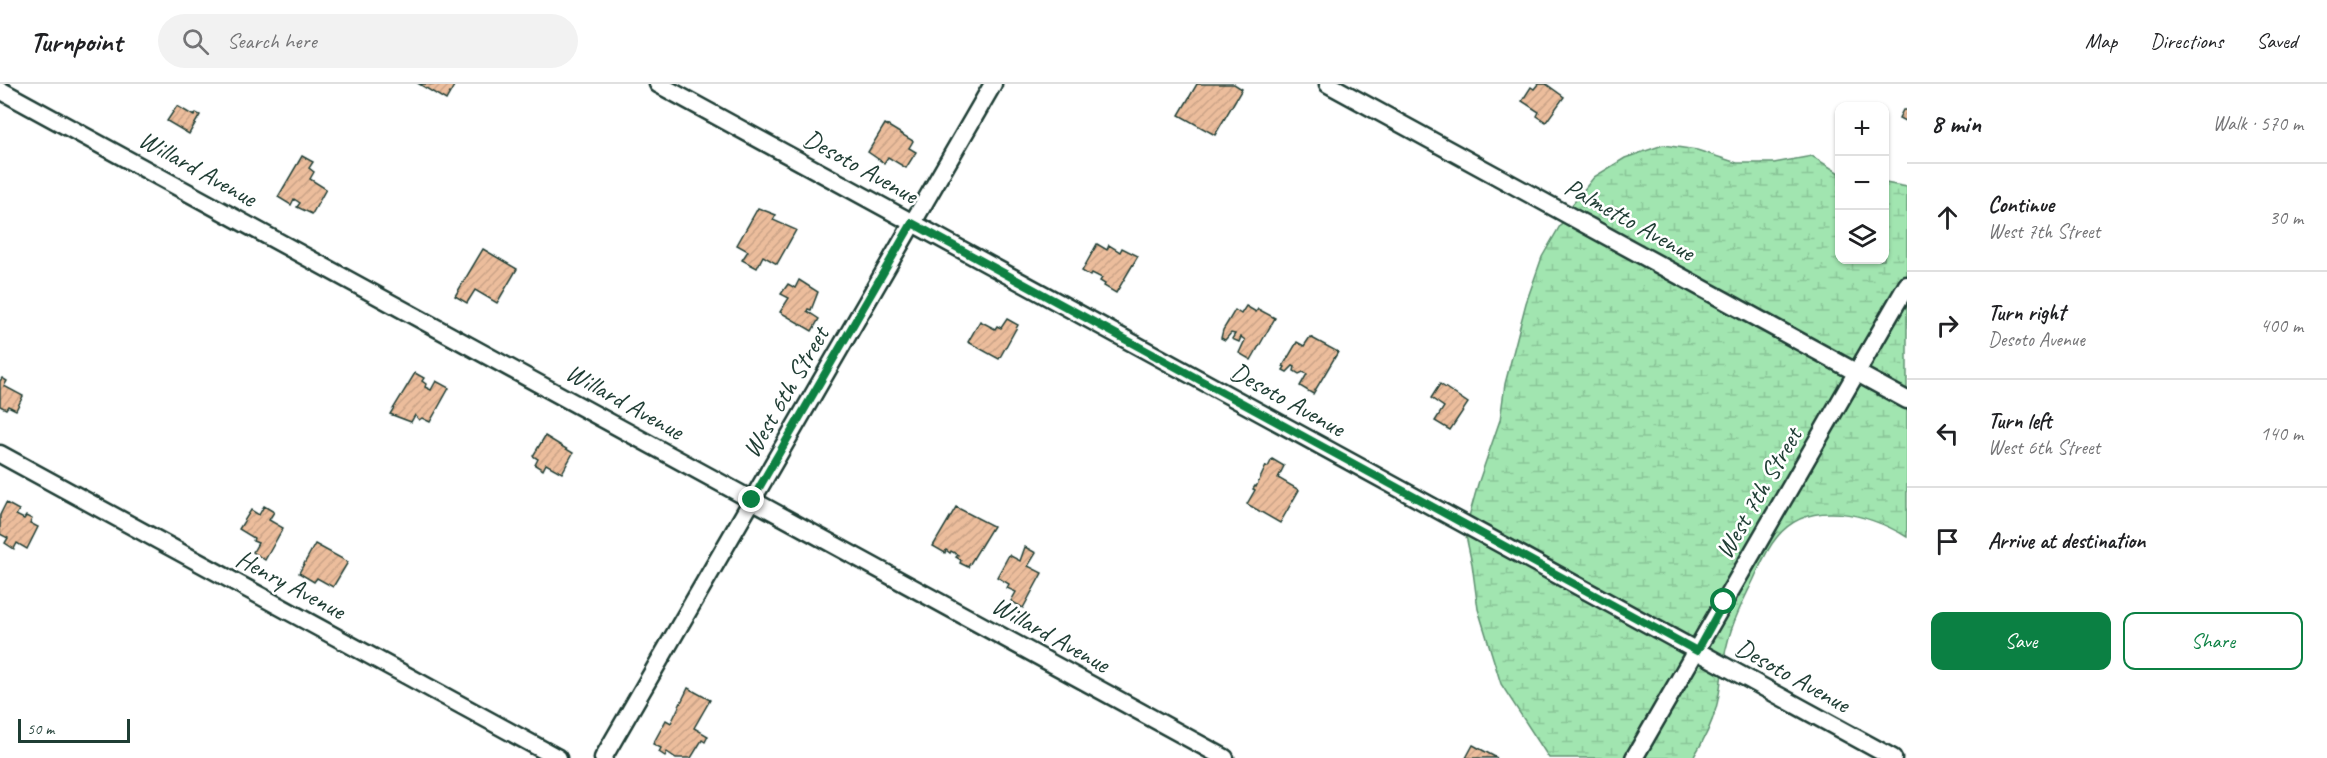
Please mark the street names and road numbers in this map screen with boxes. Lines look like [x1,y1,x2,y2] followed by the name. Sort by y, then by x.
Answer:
[798,122,925,212] street label: Desoto Avenue
[133,123,264,215] street label: Willard Avenue
[1559,170,1702,269] street label: Palmetto Avenue
[735,319,837,464] street label: West 6th Street
[1225,355,1352,445] street label: Desoto Avenue
[560,356,691,448] street label: Willard Avenue
[1708,420,1810,565] street label: West 7th Street
[230,542,352,628] street label: Henry Avenue
[986,589,1117,681] street label: Willard Avenue
[1730,631,1857,721] street label: Desoto Avenue

